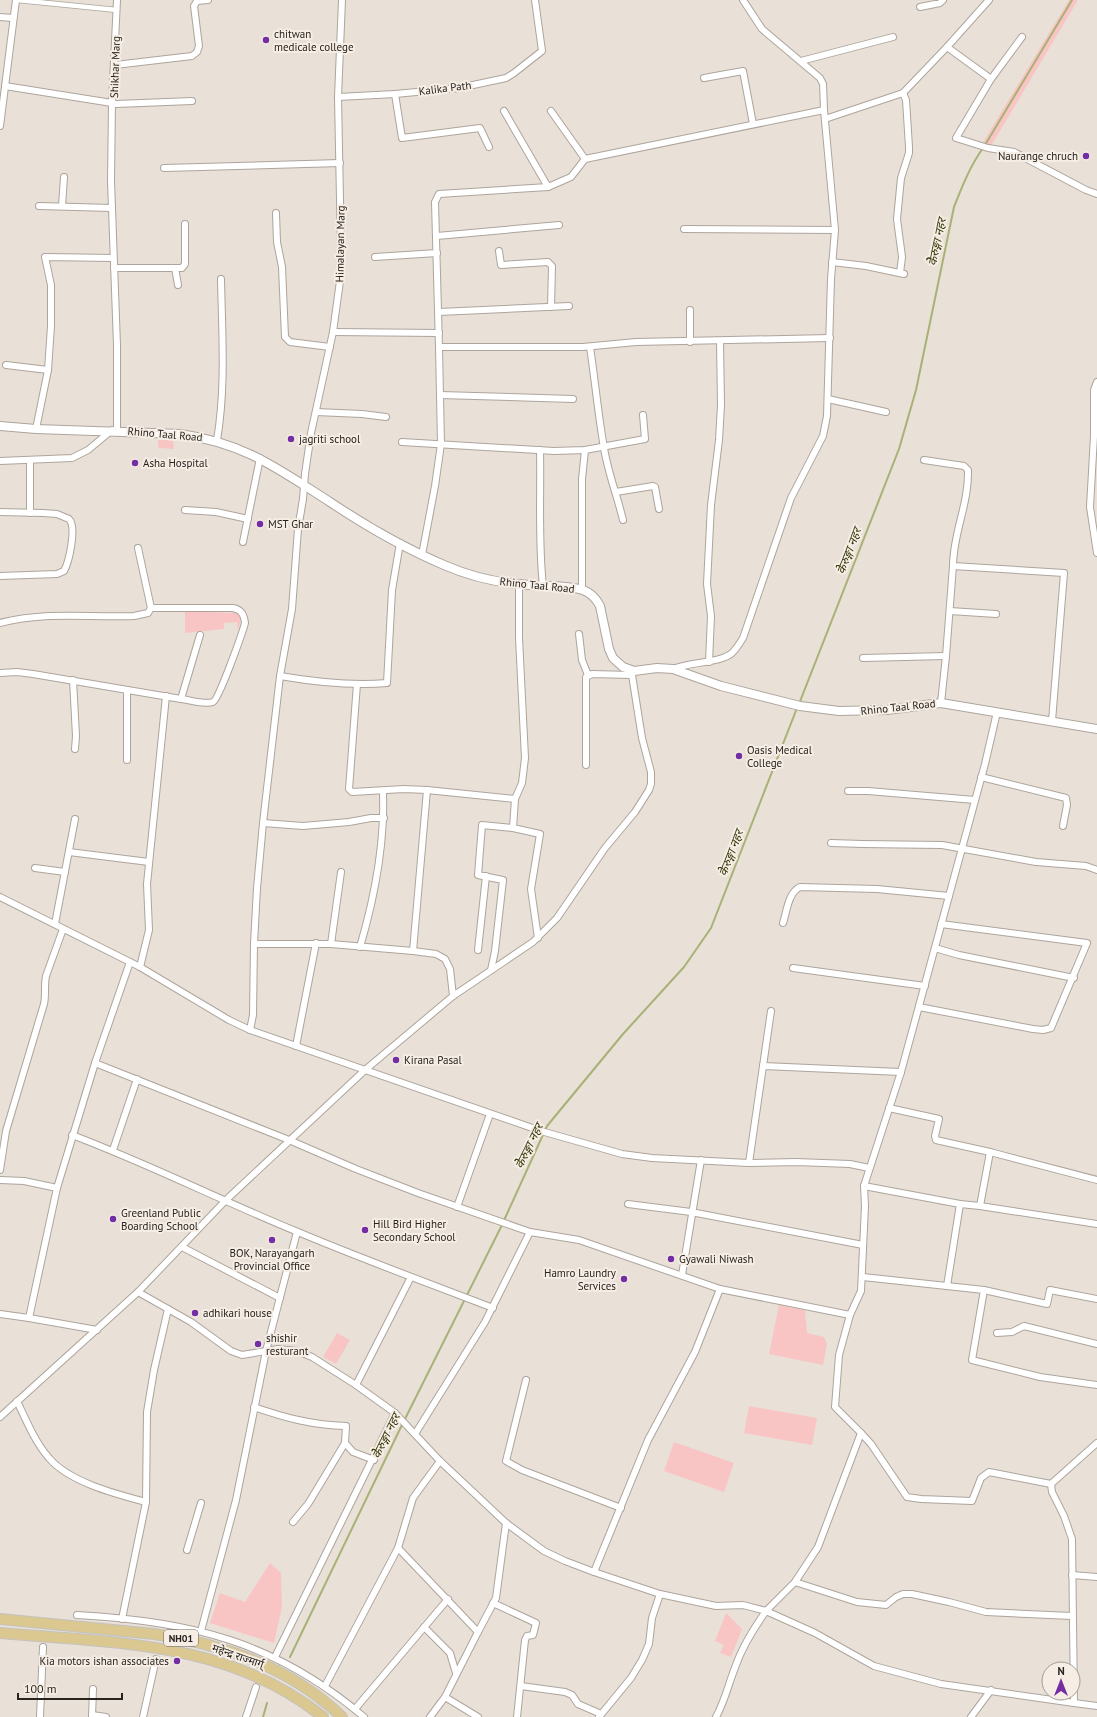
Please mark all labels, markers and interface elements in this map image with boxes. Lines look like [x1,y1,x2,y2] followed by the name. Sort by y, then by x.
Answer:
[274,27,354,54] place label: chitwan medicale college
[261,35,271,45] marker: chitwan medicale college
[107,36,123,98] street label: Shikhar Marg
[418,78,472,98] street label: Kalika Path
[998,149,1078,163] place label: Naurange chruch
[1081,151,1091,161] marker: Naurange chruch
[332,205,348,282] street label: Himalayan Marg
[924,215,949,267] water label: केेरुङ्गा नहर
[127,424,203,444] street label: Rhino Taal Road
[299,432,361,446] place label: jagriti school
[286,434,296,444] marker: jagriti school
[143,456,208,470] place label: Asha Hospital
[130,458,140,468] marker: Asha Hospital
[268,517,313,531] place label: MST Ghar
[255,519,265,529] marker: MST Ghar
[833,524,865,576] water label: केेरुङ्गा नहर
[499,574,575,596] street label: Rhino Taal Road
[860,696,936,718] street label: Rhino Taal Road
[747,743,813,770] place label: Oasis Medical College
[734,751,744,761] marker: Oasis Medical College
[715,826,747,878] water label: केेरुङ्गा नहर
[404,1053,463,1067] place label: Kirana Pasal
[391,1055,401,1065] marker: Kirana Pasal
[511,1119,547,1171] water label: केेरुङ्गा नहर
[121,1206,201,1233] place label: Greenland Public Boarding School
[108,1214,118,1224] marker: Greenland Public Boarding School
[373,1217,456,1244] place label: Hill Bird Higher Secondary School
[360,1225,370,1235] marker: Hill Bird Higher Secondary School
[267,1235,277,1245] marker: BOK, Narayangarh Provincial Office
[230,1246,315,1273] place label: BOK, Narayangarh Provincial Office
[679,1252,754,1266] place label: Gyawali Niwash
[666,1254,676,1264] marker: Gyawali Niwash
[544,1266,617,1293] place label: Hamro Laundry Services
[619,1274,629,1284] marker: Hamro Laundry Services
[203,1306,272,1320] place label: adhikari house
[190,1308,200,1318] marker: adhikari house
[266,1331,309,1358] place label: shishir resturant
[253,1339,263,1349] marker: shishir resturant
[368,1409,404,1461] water label: केेरुङ्गा नहर
[164,1630,198,1646] road number: NH01
[210,1641,268,1672] street label: महेन्द्र राज्मार्ग्
[39,1654,169,1668] place label: Kia motors ishan associates
[172,1656,182,1666] marker: Kia motors ishan associates
[1041,1661,1081,1701] north arrow
[1057,1664,1065,1678] text: N
[18,1675,122,1701] scale bar
[24,1681,57,1696] text: 100 m

